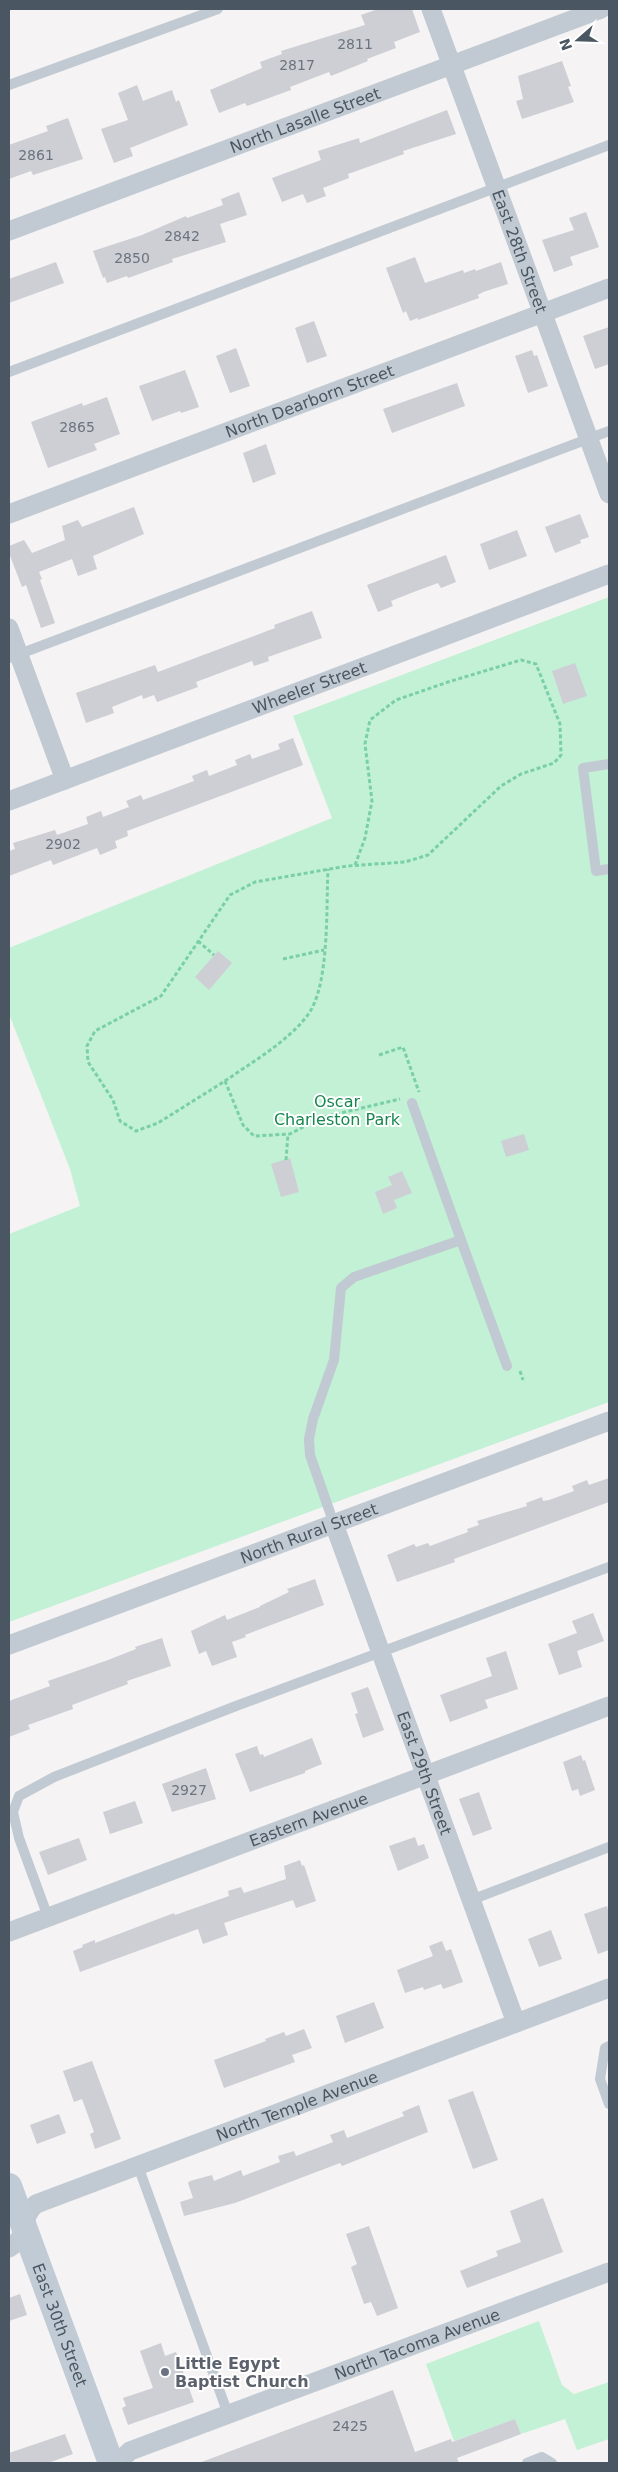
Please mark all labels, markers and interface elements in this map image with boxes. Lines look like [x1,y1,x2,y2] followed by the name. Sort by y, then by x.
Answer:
[553,15,603,65] north arrow
[337,36,373,52] house number: 2811
[556,36,575,53] text: N
[279,57,315,73] house number: 2817
[227,83,383,157] street label: North Lasalle Street
[18,147,54,163] house number: 2861
[489,187,551,316] street label: East 28th Street
[164,228,200,244] house number: 2842
[114,250,150,266] house number: 2850
[223,360,396,441] street label: North Dearborn Street
[59,419,95,435] house number: 2865
[250,657,369,718] street label: Wheeler Street
[45,836,81,852] house number: 2902
[274,1092,401,1129] park label: Oscar Charleston Park
[238,1499,380,1567] street label: North Rural Street
[394,1709,456,1837] street label: East 29th Street
[171,1782,207,1798] house number: 2927
[246,1788,370,1850] street label: Eastern Avenue
[213,2067,380,2145] street label: North Temple Avenue
[29,2261,92,2389] street label: East 30th Street
[331,2304,502,2383] street label: North Tacoma Avenue
[175,2354,309,2391] place label: Little Egypt Baptist Church
[159,2366,171,2378] marker: Little Egypt Baptist Church
[332,2418,368,2434] house number: 2425

